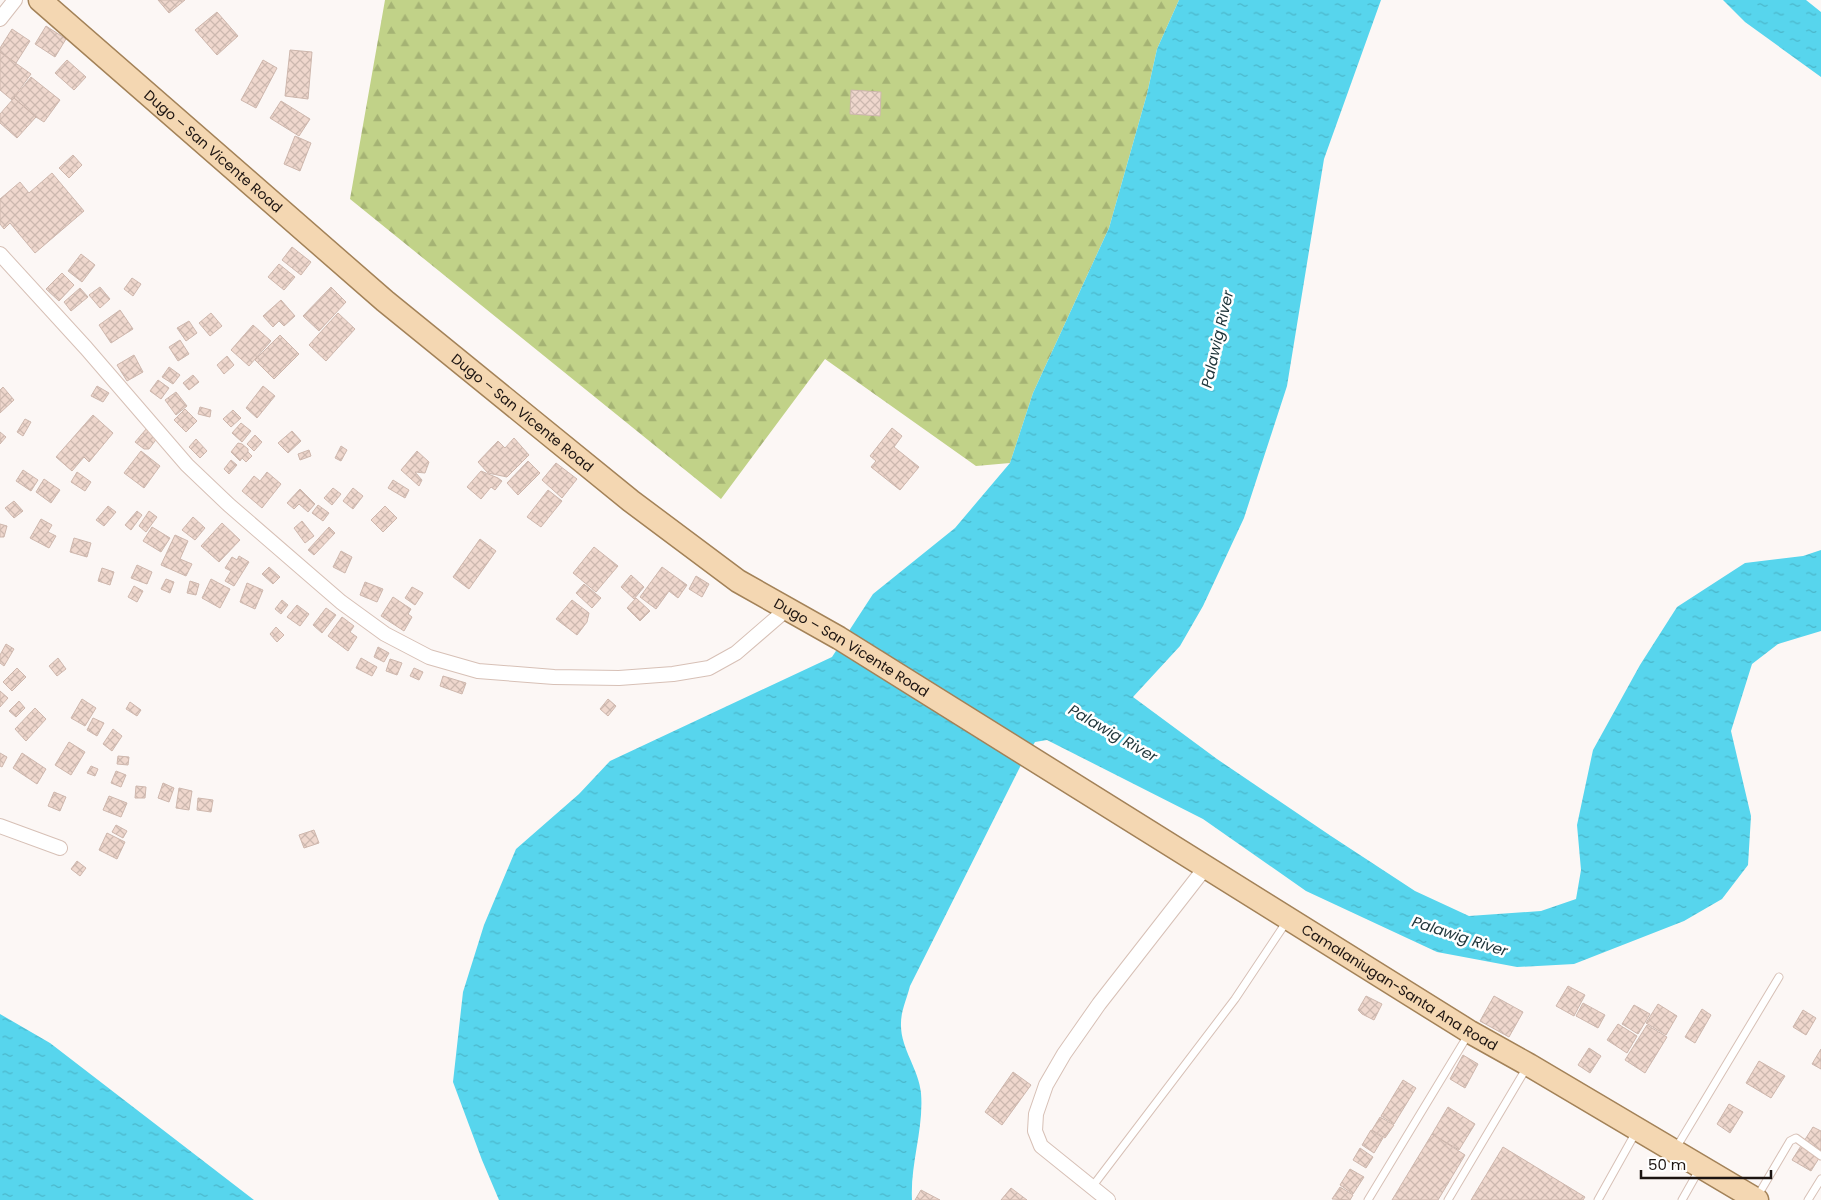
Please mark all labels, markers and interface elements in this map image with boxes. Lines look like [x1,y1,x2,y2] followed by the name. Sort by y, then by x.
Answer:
[140,85,287,217] street label: Dugo – San Vicente Road
[1196,288,1238,390] water label: Palawig River
[447,349,598,477] street label: Dugo – San Vicente Road
[770,593,933,702] street label: Dugo – San Vicente Road
[1065,699,1162,767] water label: Palawig River
[1409,911,1511,961] water label: Palawig River
[1298,919,1501,1055] street label: Camalaniugan-Santa Ana Road
[1641,1148,1771,1180] scale bar
[1648,1154,1686,1175] text: 50 m

